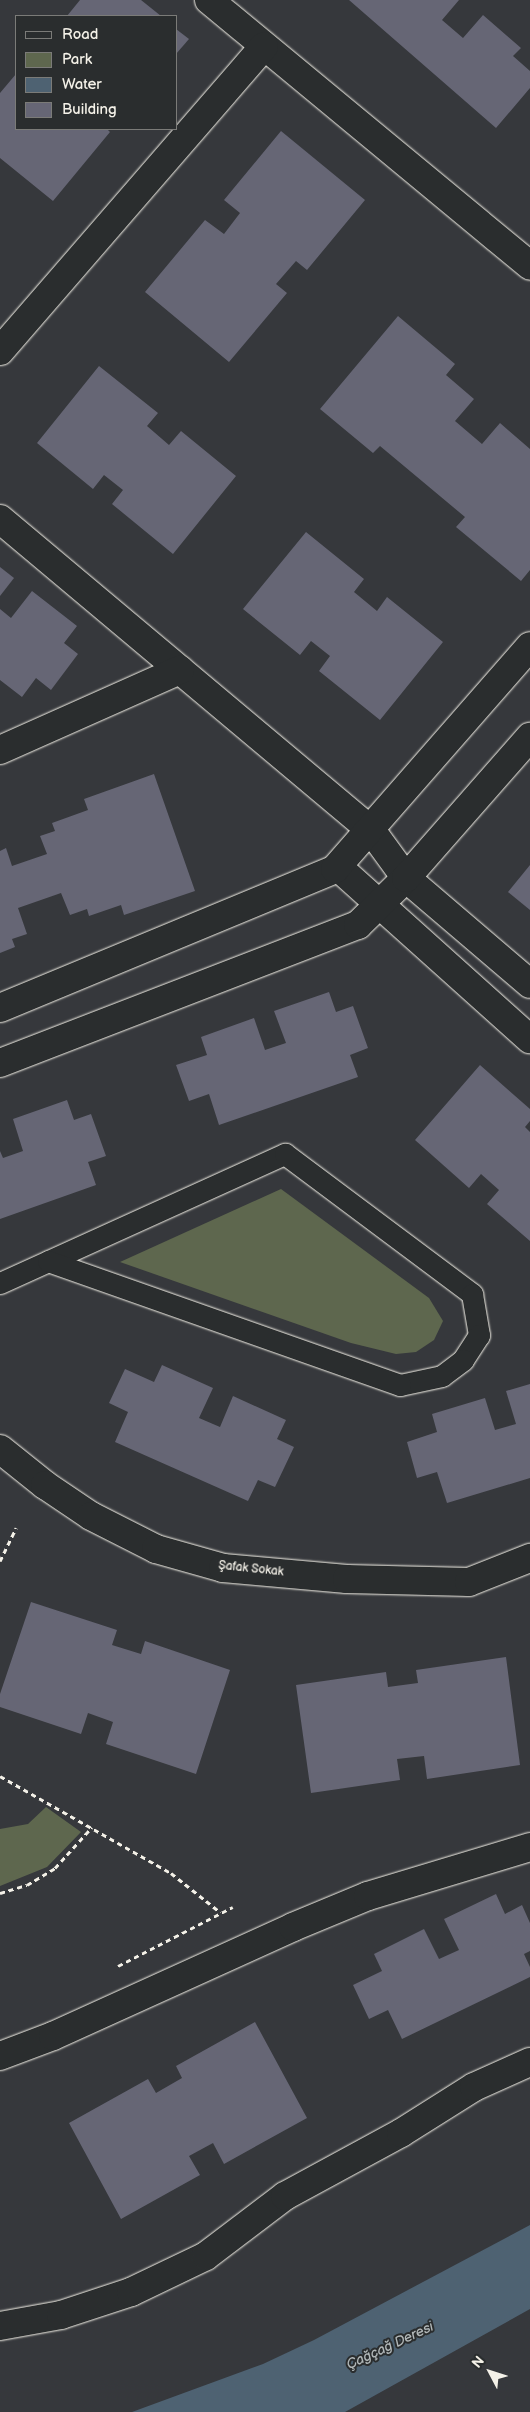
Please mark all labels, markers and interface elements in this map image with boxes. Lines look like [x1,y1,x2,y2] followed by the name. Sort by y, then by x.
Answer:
[15,15,178,130] legend
[62,25,98,44] text: Road
[62,50,92,69] text: Park
[62,75,102,94] text: Water
[62,100,117,119] text: Building
[218,1558,284,1580] street label: Şafak Sokak
[344,2319,436,2373] water label: Çağçağ Deresi
[465,2347,515,2397] north arrow
[468,2353,488,2372] text: N

